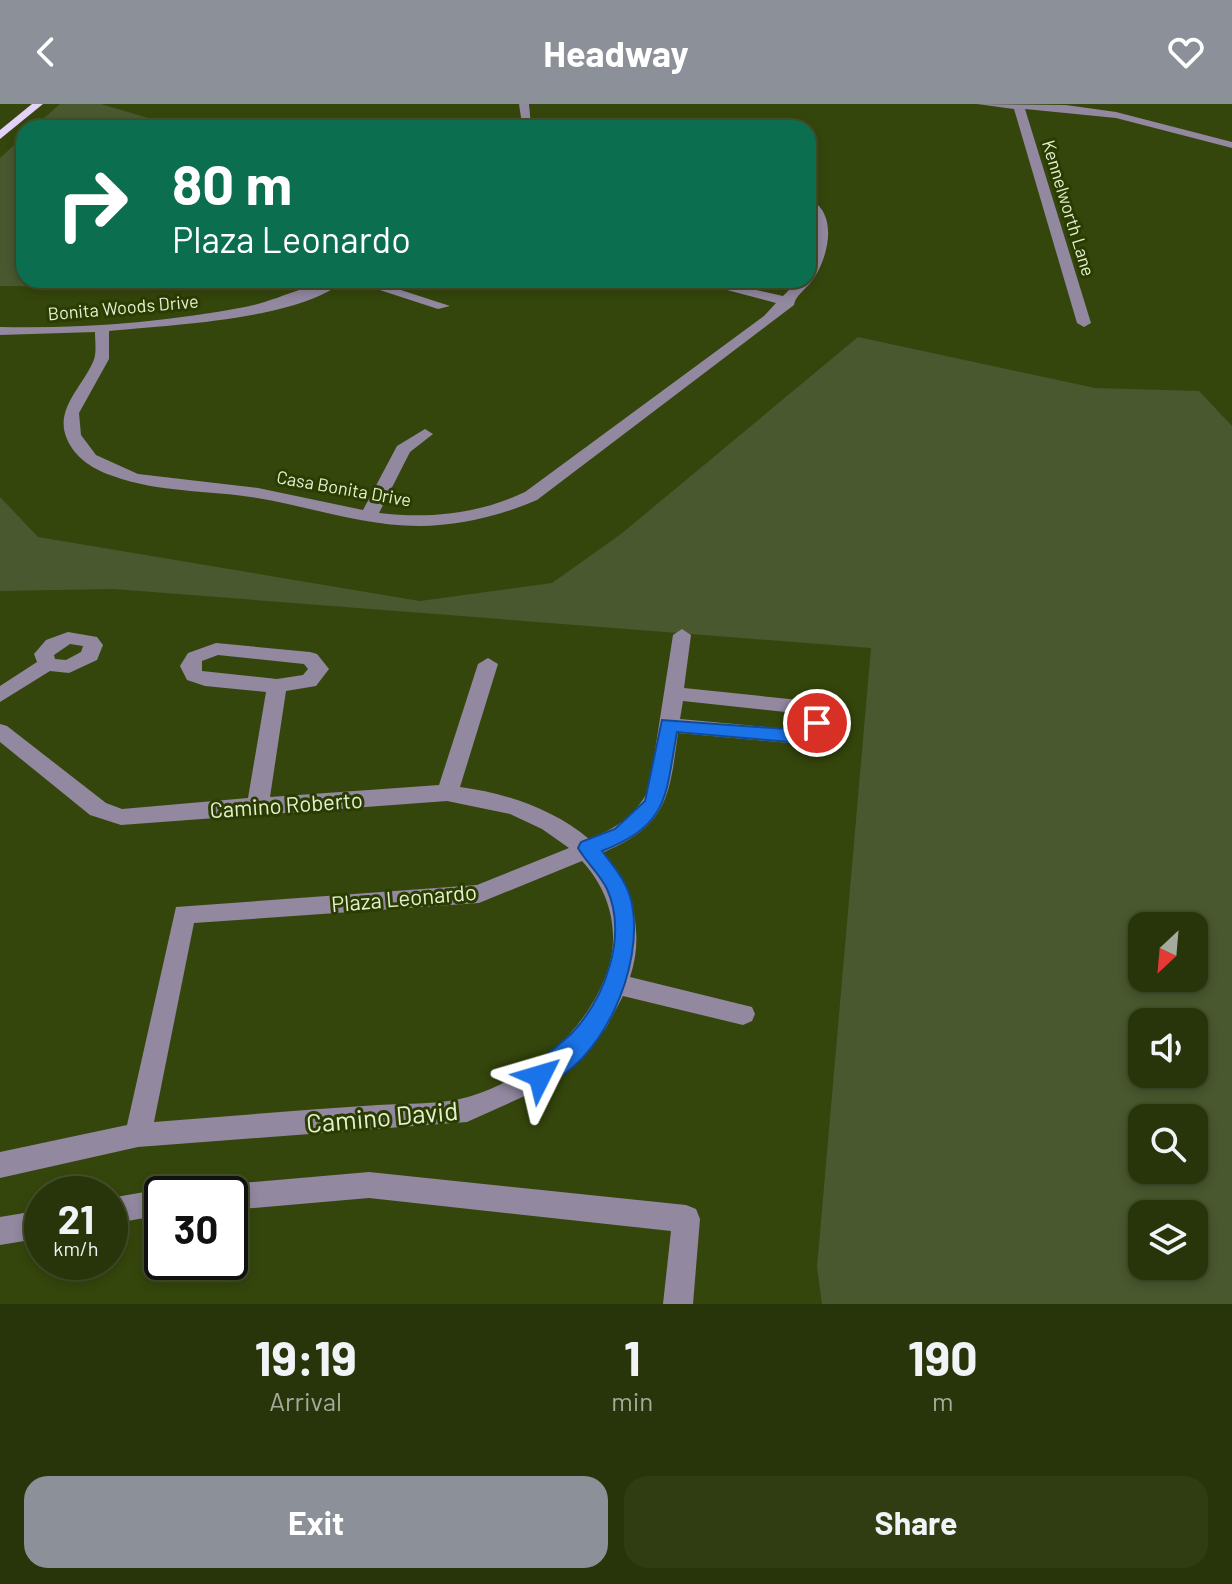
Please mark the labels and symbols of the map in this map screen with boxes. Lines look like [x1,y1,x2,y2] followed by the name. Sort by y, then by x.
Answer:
[1038,137,1100,279] street label: Kennelworth Lane
[47,289,199,325] street label: Bonita Woods Drive
[275,465,413,511] street label: Casa Bonita Drive
[783,689,851,757] pin
[209,786,363,822] street label: Camino Roberto
[330,878,478,916] street label: Plaza Leonardo
[1128,912,1208,992] north arrow
[498,1034,582,1118] position arrow
[305,1094,459,1138] street label: Camino David
[144,1176,248,1280] speed limit sign: 30

